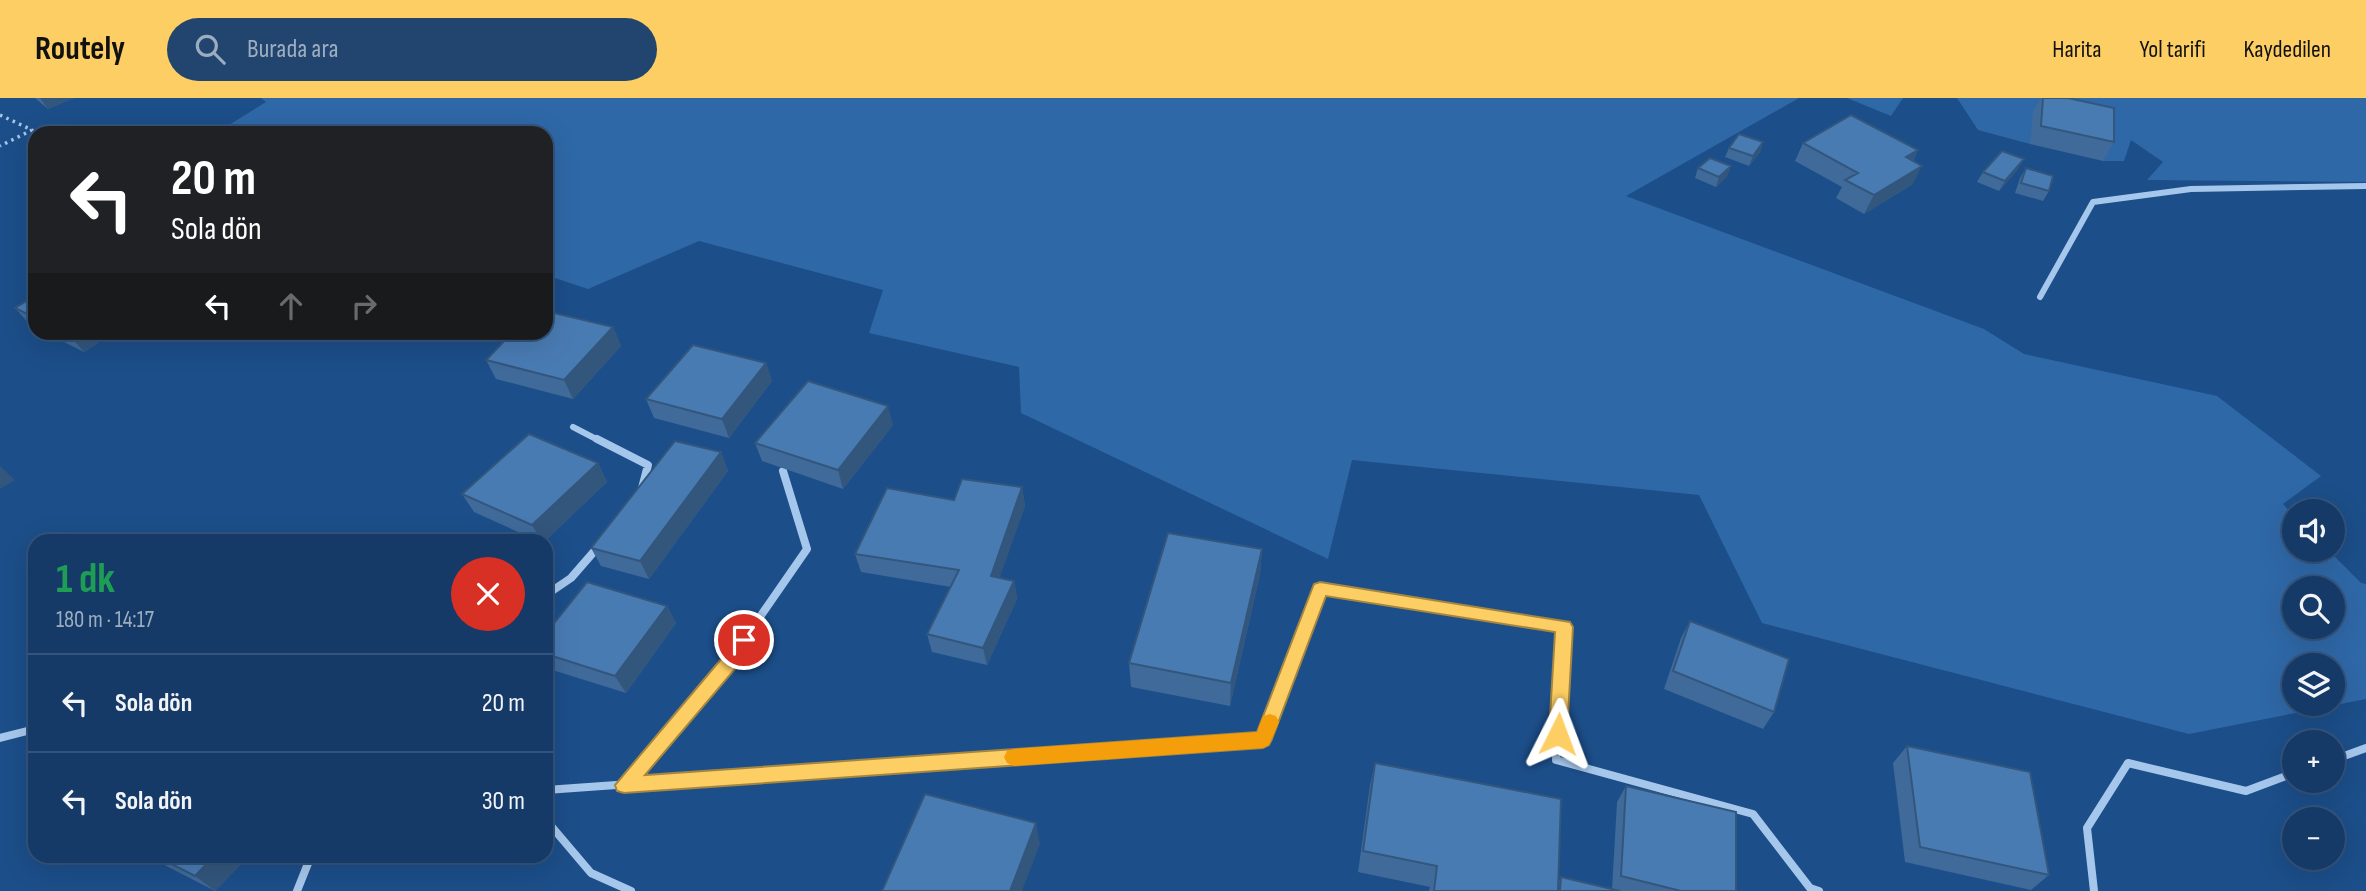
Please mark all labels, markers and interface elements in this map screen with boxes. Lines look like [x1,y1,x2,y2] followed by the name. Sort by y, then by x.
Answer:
[167,18,657,81] search box
[35,29,125,69] text: Routely
[191,30,229,68] icon: search
[247,34,338,65] text: Burada ara
[2052,35,2102,64] text: Harita
[2140,35,2206,64] text: Yol tarifi
[2244,35,2331,64] text: Kaydedilen
[171,150,256,209] text: 20 m
[56,154,147,245] icon: left
[171,210,262,249] text: Sola dön
[199,287,237,325] icon: left
[272,287,310,325] icon: ahead
[345,287,383,325] icon: right
[2282,499,2345,870] map controls
[2282,499,2345,562] button: sound
[56,554,115,605] text: 1 dk
[451,557,525,631] button: close
[2282,576,2345,639] button: search
[56,606,154,634] text: 180 m · 14:17
[714,610,774,670] pin
[725,621,763,659] icon: arrive
[2282,653,2345,716] button: layers
[56,684,94,722] icon: left
[115,688,192,719] text: Sola dön
[482,688,525,719] text: 20 m
[1521,697,1595,771] position arrow
[2282,730,2345,793] button: +
[56,782,94,820] icon: left
[115,786,192,817] text: Sola dön
[482,786,525,817] text: 30 m
[2282,807,2345,870] button: −

